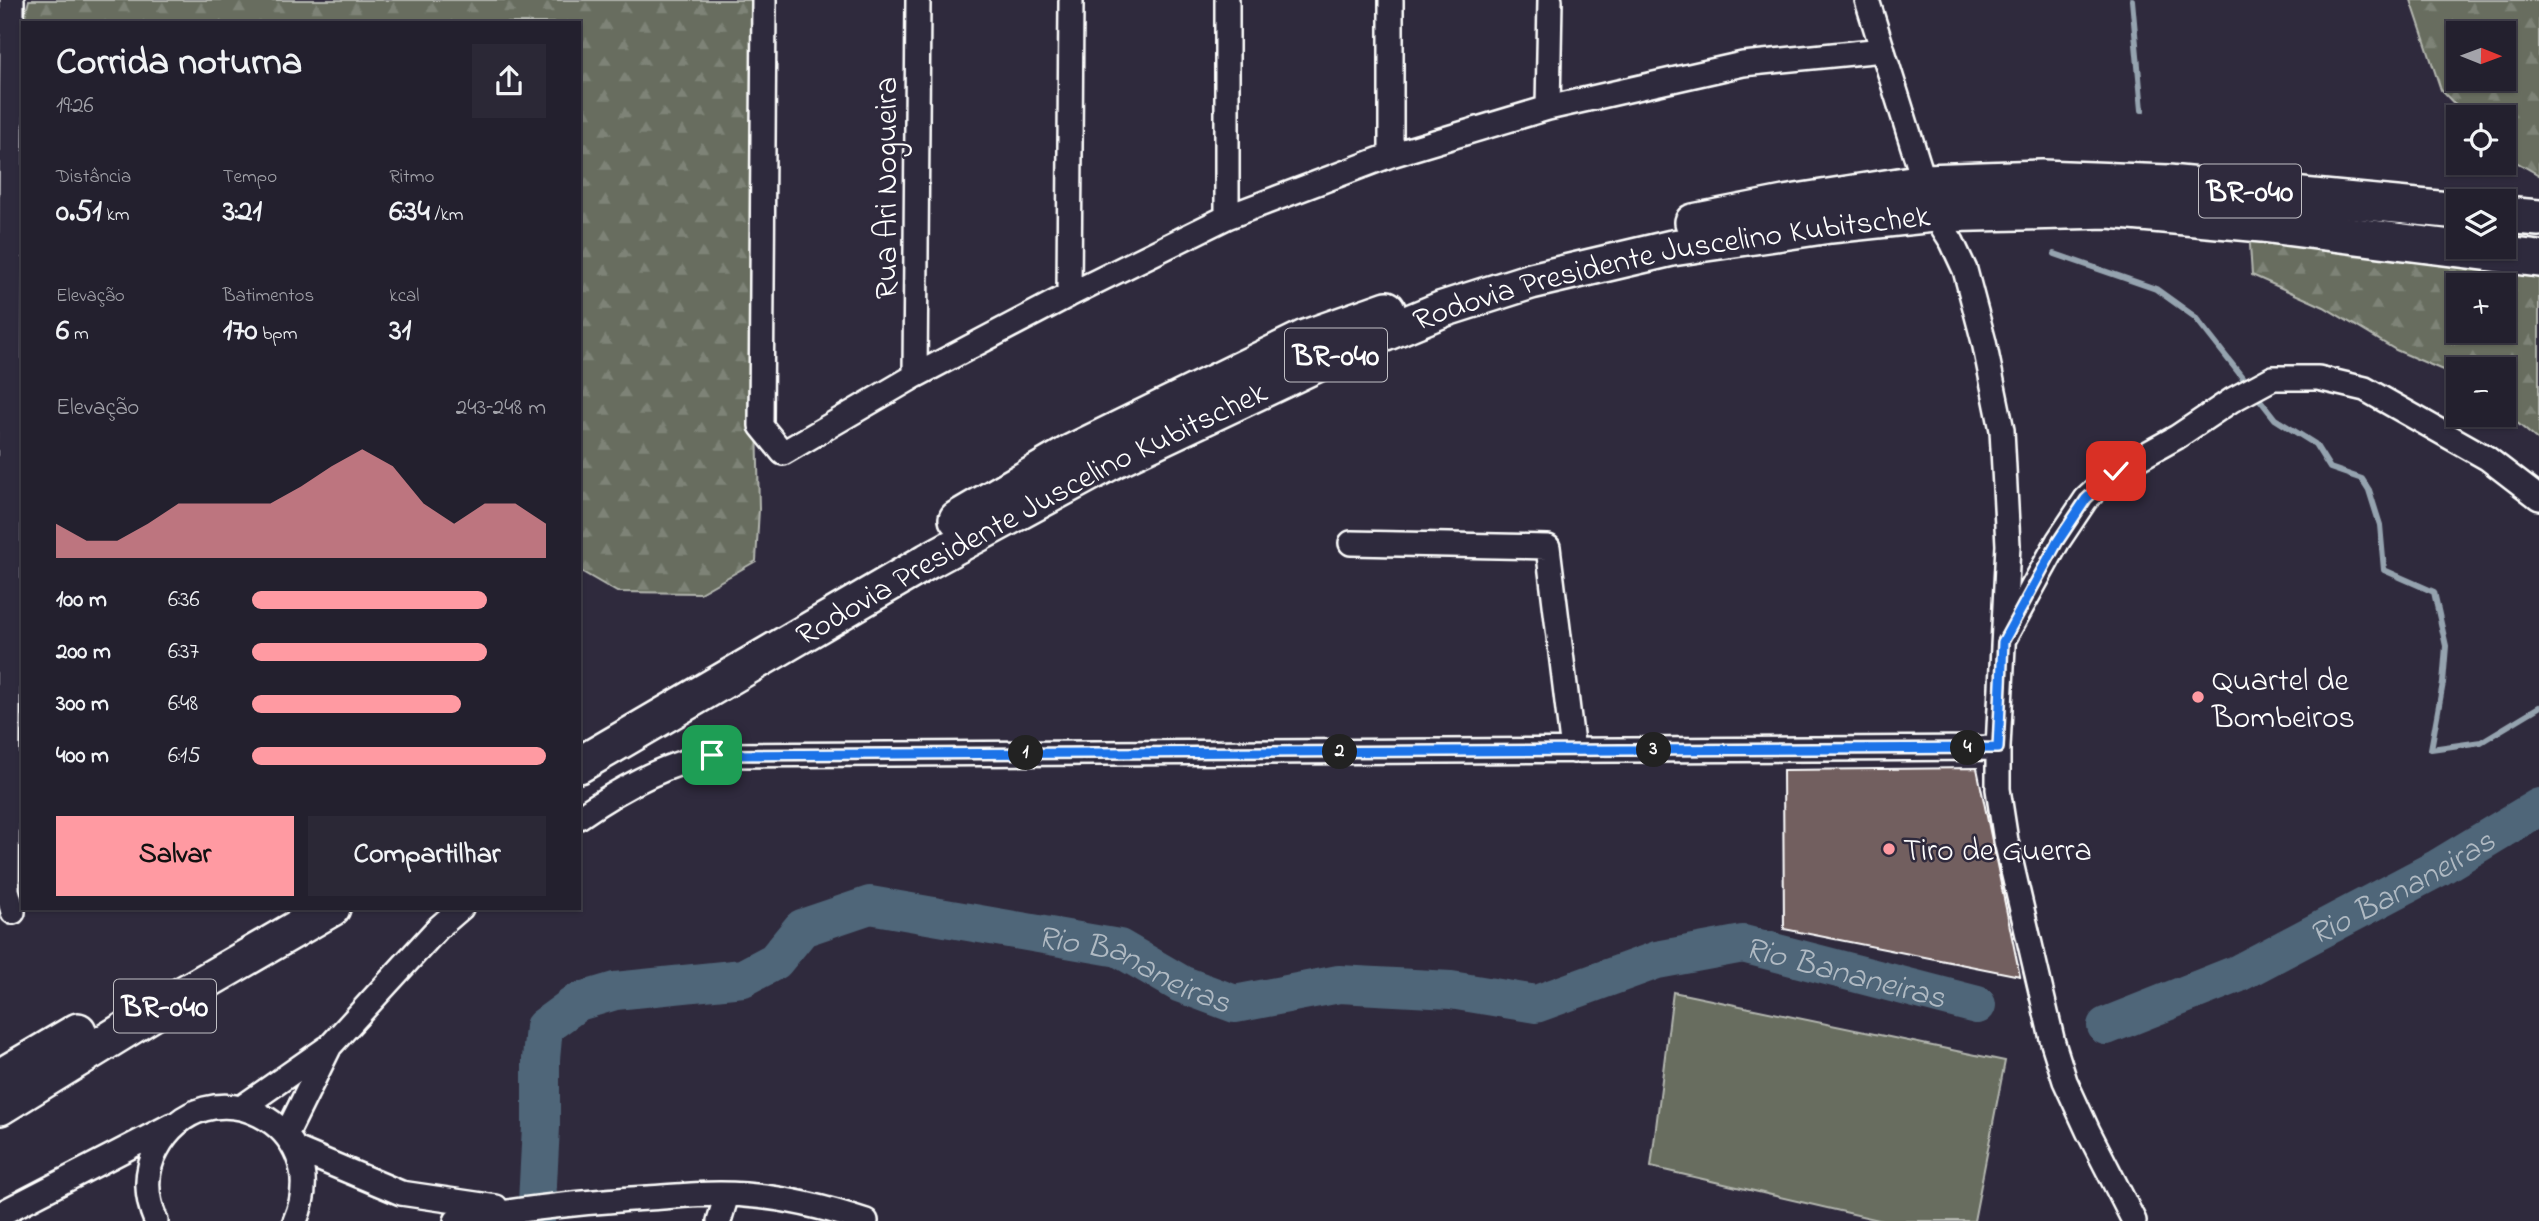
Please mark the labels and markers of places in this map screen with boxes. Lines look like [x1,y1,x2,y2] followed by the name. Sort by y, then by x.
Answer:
[2086,441,2146,501] pin
[2211,659,2355,743] place label: Quartel de Bombeiros
[2190,689,2206,705] marker: Quartel de Bombeiros
[682,725,742,785] pin
[1951,730,1986,766] pin: 4
[1636,732,1672,768] pin: 3
[1322,734,1358,770] pin: 2
[1009,736,1044,770] pin: 1
[1903,829,2092,876] place label: Tiro de Guerra
[1881,841,1897,857] marker: Tiro de Guerra

